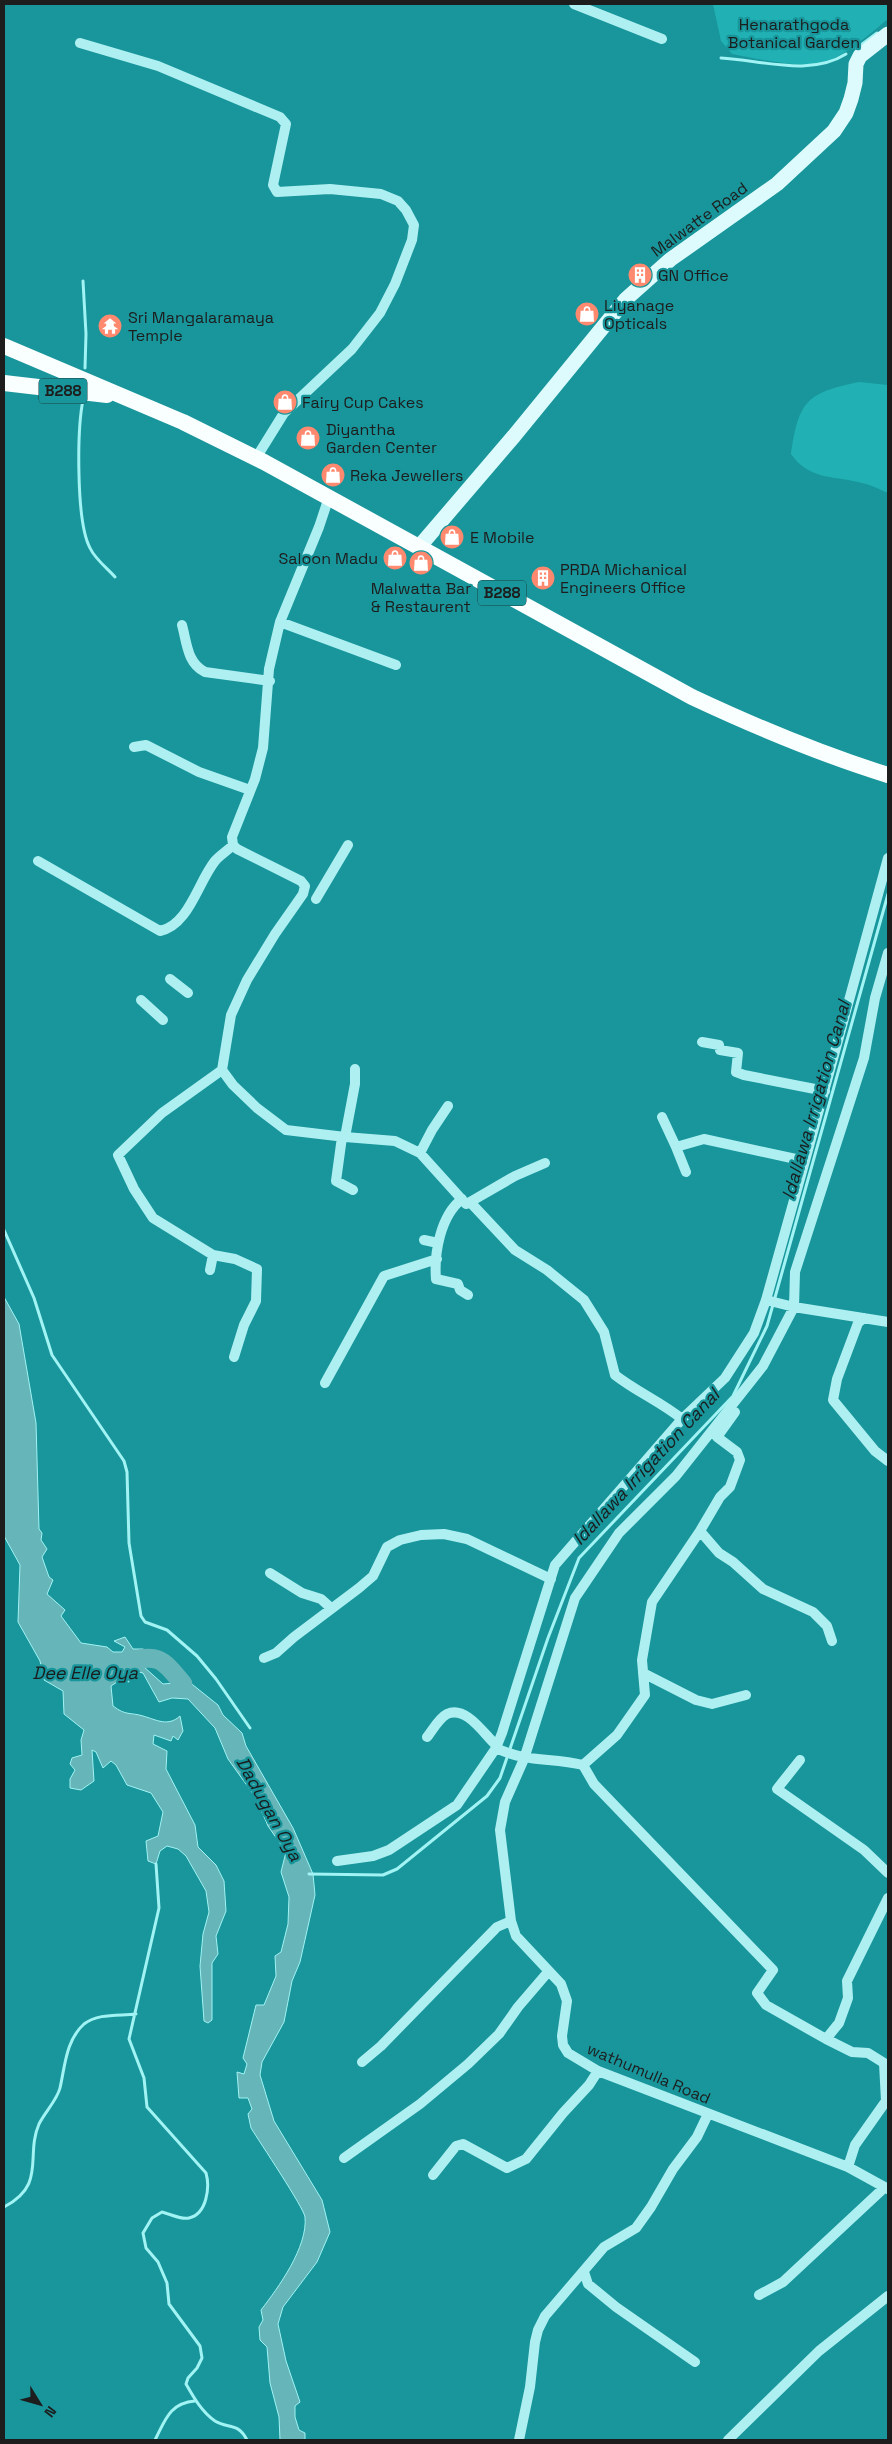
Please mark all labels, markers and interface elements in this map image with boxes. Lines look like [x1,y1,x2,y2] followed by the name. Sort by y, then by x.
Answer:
[728,14,860,53] park label: Henarathgoda Botanical Garden
[647,177,752,261] street label: Malwatte Road
[627,262,653,288] building icon: GN Office
[658,265,729,286] place label: GN Office
[604,295,674,334] place label: Liyanage Opticals
[574,301,600,327] shop icon: Liyanage Opticals
[128,307,274,346] place label: Sri Mangalaramaya Temple
[97,313,123,339] temple icon: Sri Mangalaramaya Temple
[39,378,87,404] road number: B288
[272,389,298,415] shop icon: Fairy Cup Cakes
[302,392,424,413] place label: Fairy Cup Cakes
[326,419,437,458] place label: Diyantha Garden Center
[295,425,321,451] shop icon: Diyantha Garden Center
[320,462,346,488] shop icon: Reka Jewellers
[350,465,463,486] place label: Reka Jewellers
[439,524,465,550] shop icon: E Mobile
[470,527,534,548] place label: E Mobile
[382,545,408,571] shop icon: Saloon Madu
[278,548,378,569] place label: Saloon Madu
[408,550,434,576] shop icon: Malwatta Bar & Restaurent
[560,559,687,598] place label: PRDA Michanical Engineers Office
[530,565,556,591] building icon: PRDA Michanical Engineers Office
[371,578,471,617] place label: Malwatta Bar & Restaurent
[478,580,526,606] road number: B288
[776,995,856,1202] water label: Idallawa Irrigation Canal
[567,1382,726,1550] water label: Idallawa Irrigation Canal
[32,1661,138,1684] water label: Dee Elle Oya
[231,1753,308,1865] water label: Dadugan Oya
[584,2038,714,2109] street label: wathumulla Road
[15,2379,65,2429] north arrow
[40,2403,60,2421] text: N

